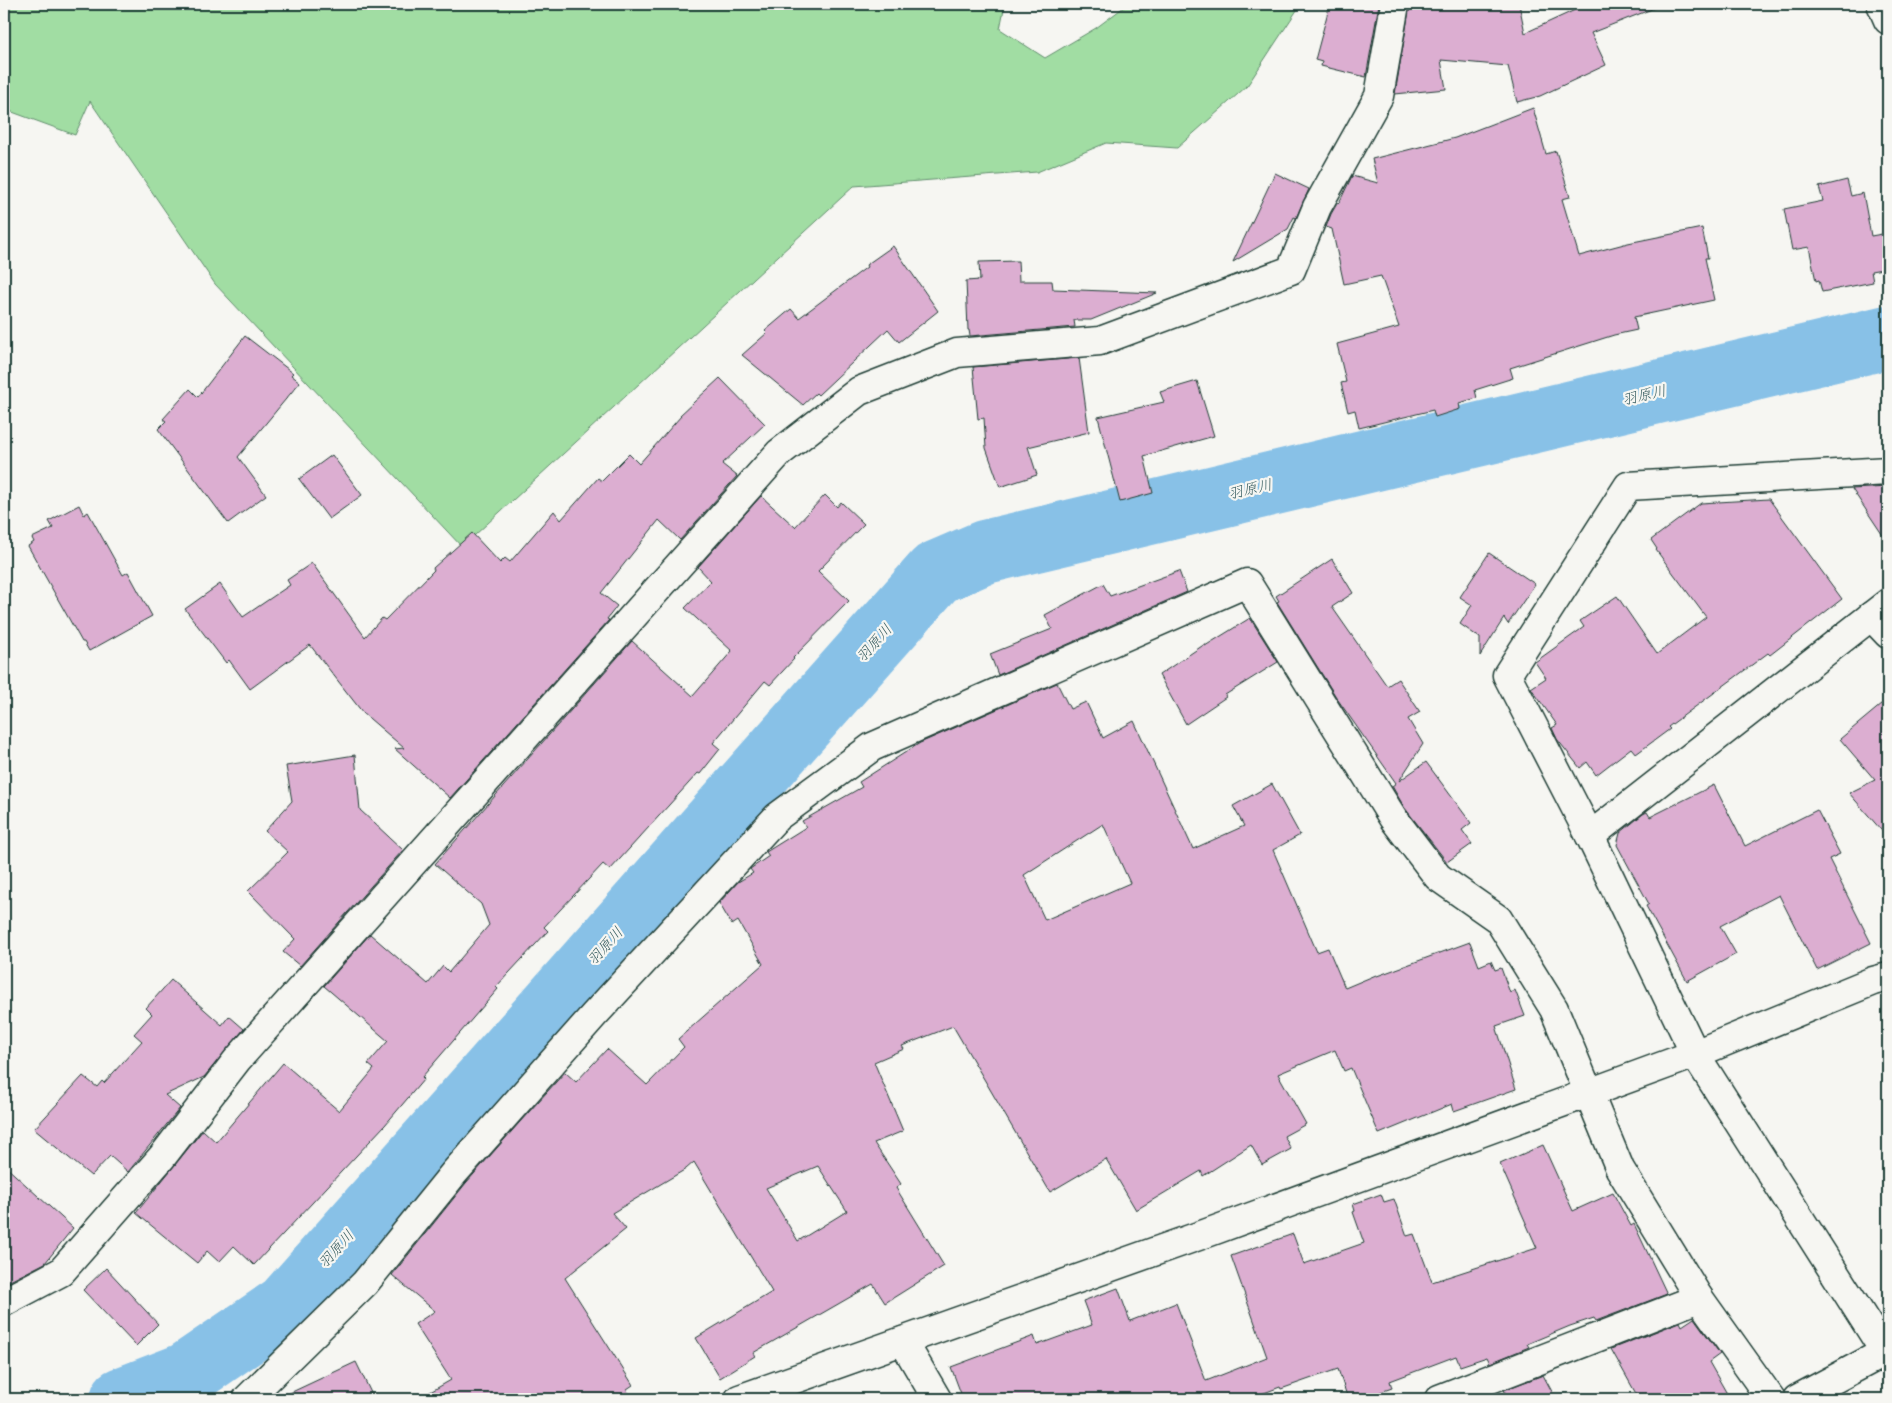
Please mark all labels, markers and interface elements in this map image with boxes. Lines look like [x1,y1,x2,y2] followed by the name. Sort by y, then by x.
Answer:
[1620,381,1668,410] water label: 羽原川
[1226,475,1274,504] water label: 羽原川
[852,620,896,666] water label: 羽原川
[583,923,627,969] water label: 羽原川
[314,1226,358,1272] water label: 羽原川

